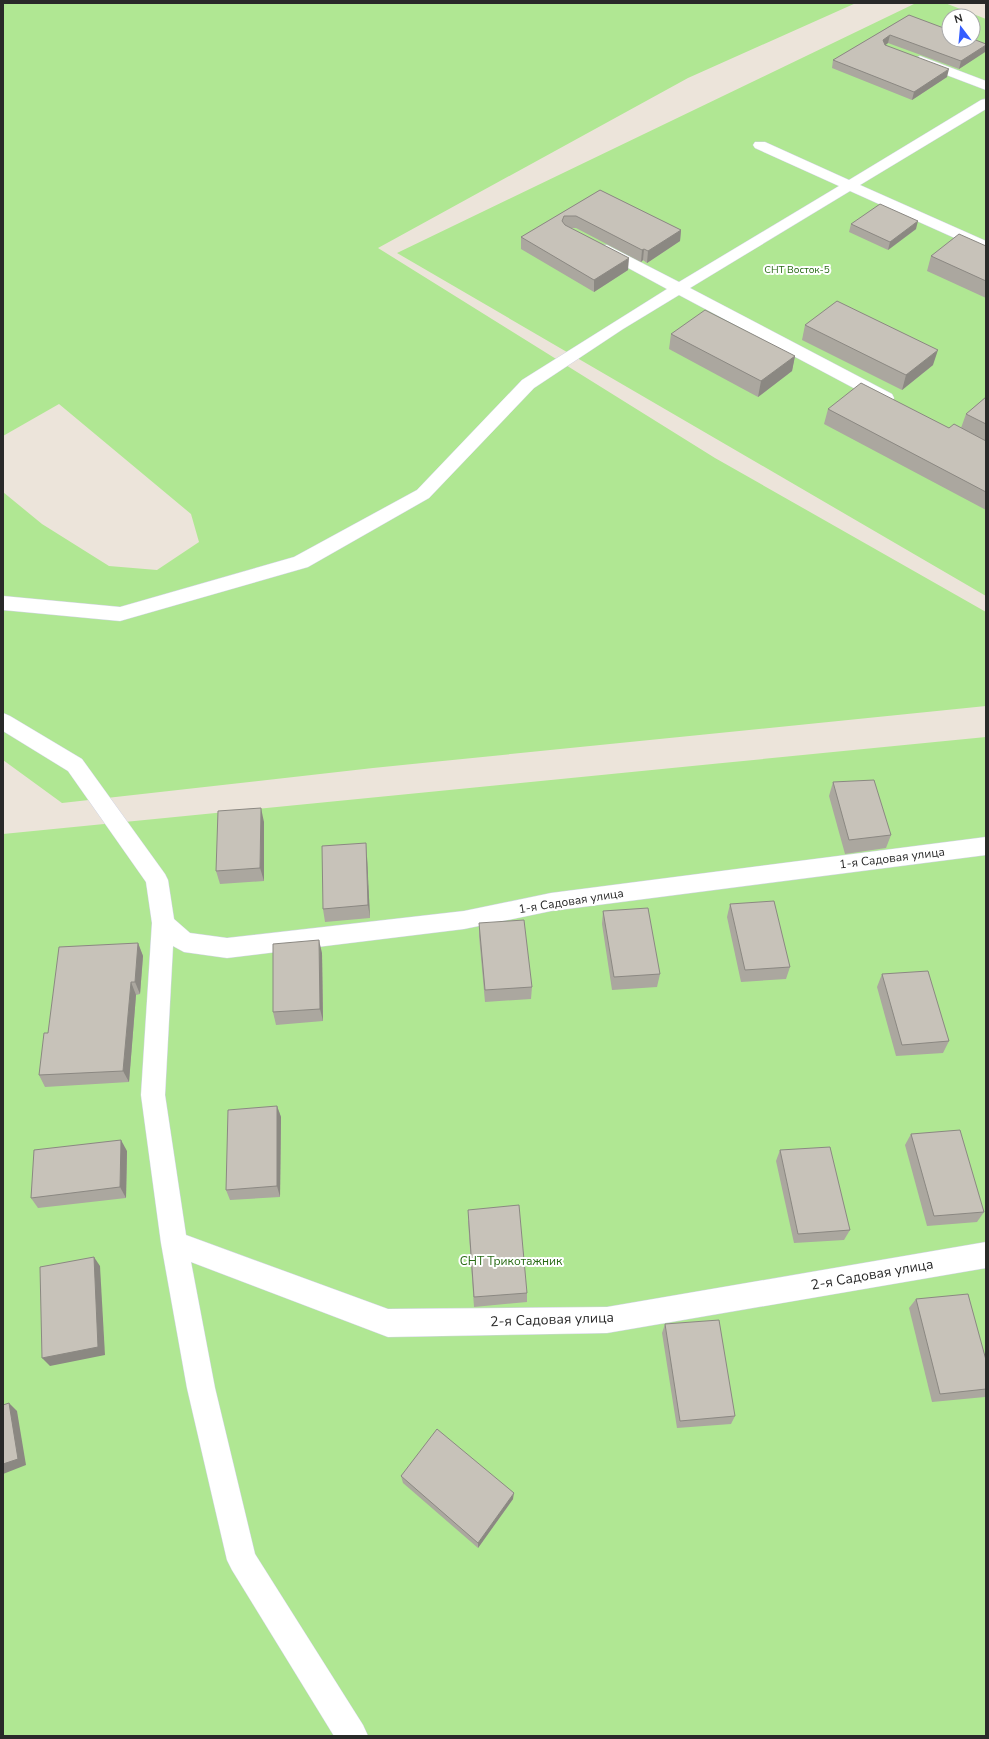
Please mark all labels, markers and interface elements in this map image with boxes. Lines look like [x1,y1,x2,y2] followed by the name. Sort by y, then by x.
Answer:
[941,8,981,48] north arrow
[952,11,964,27] text: N
[764,263,830,277] park label: СНТ Восток-5
[838,844,946,872] street label: 1-я Садовая улица
[517,885,625,917] street label: 1-я Садовая улица
[460,1253,563,1269] park label: СНТ Трикотажник
[809,1254,935,1295] street label: 2-я Садовая улица
[490,1308,614,1331] street label: 2-я Садовая улица

